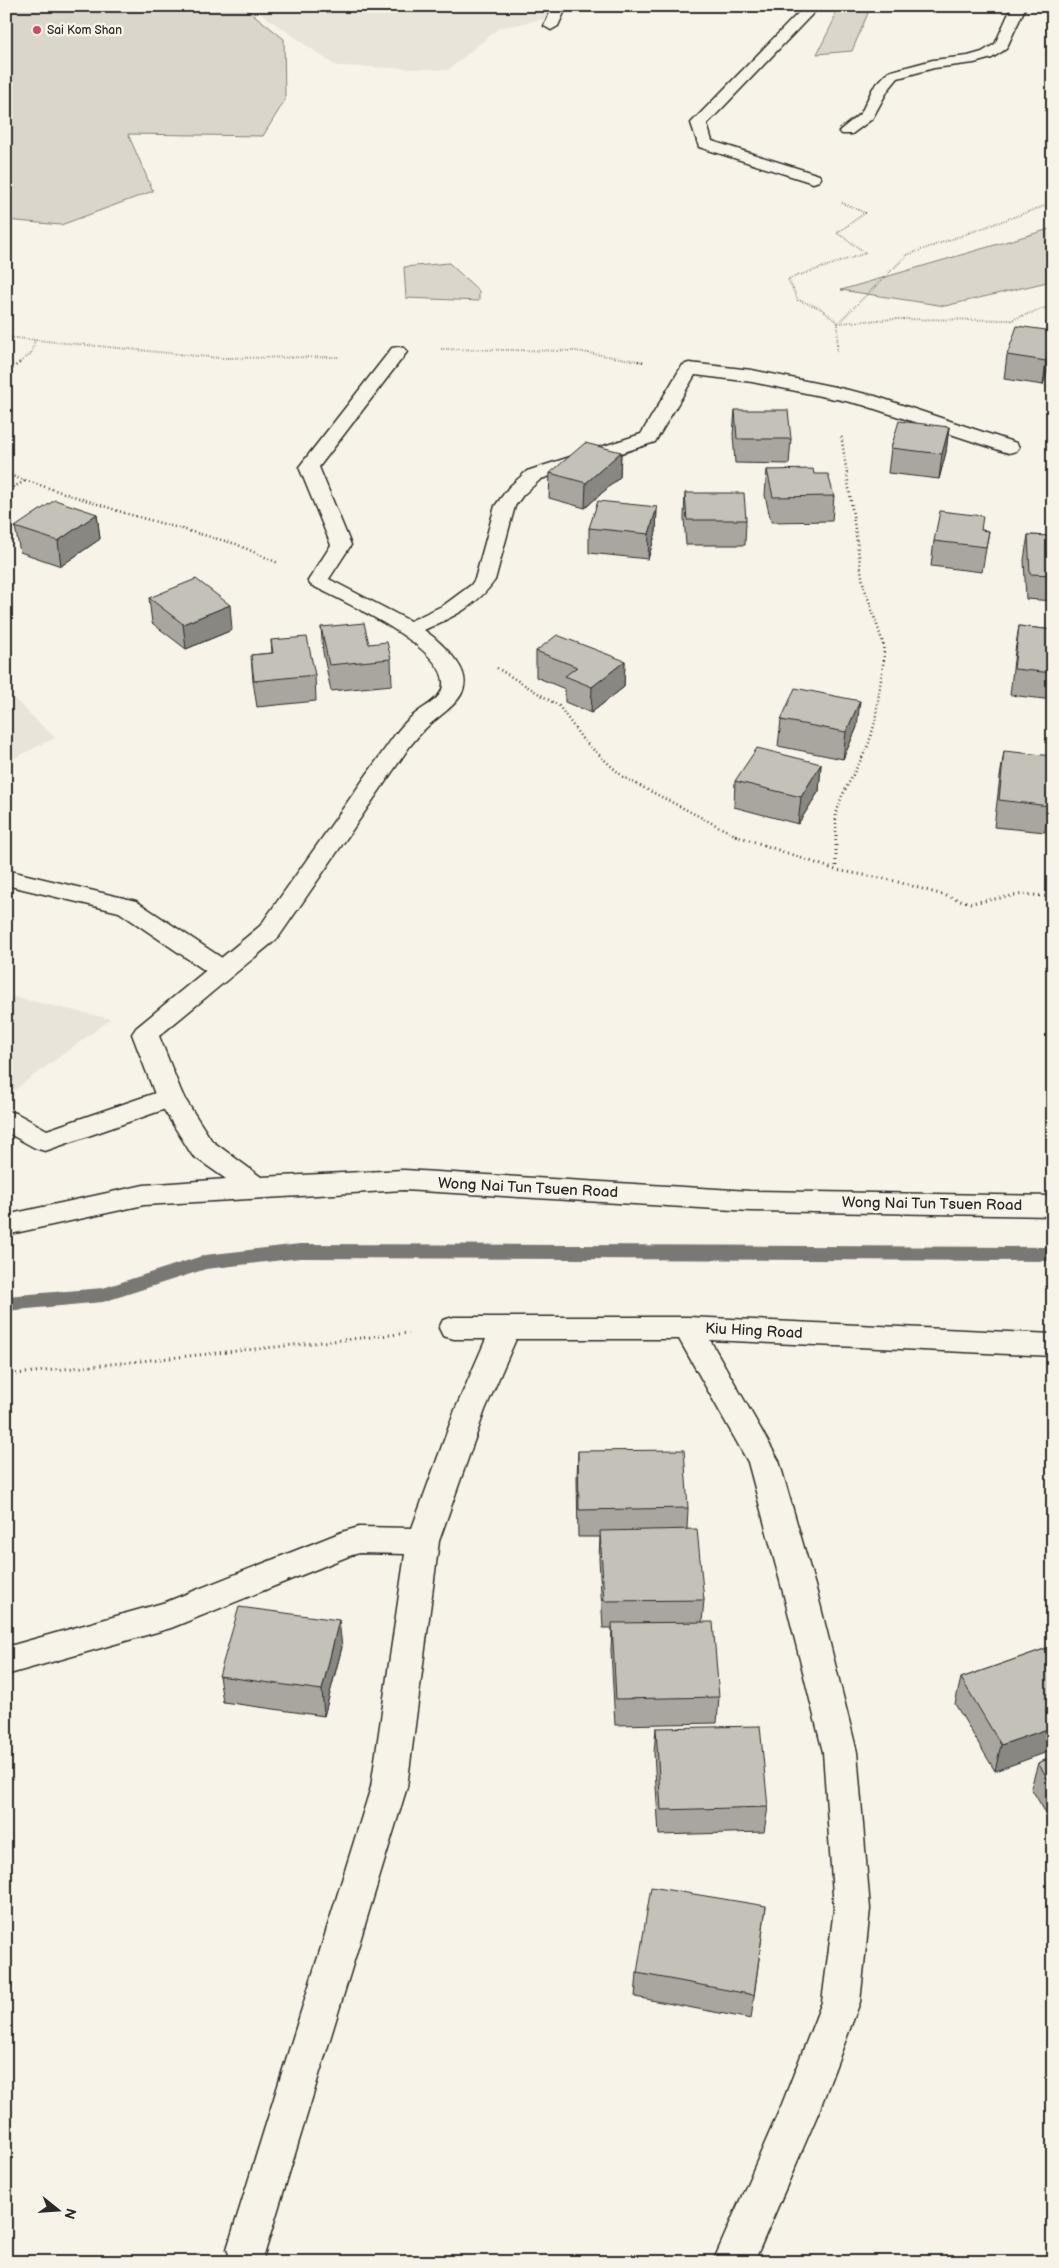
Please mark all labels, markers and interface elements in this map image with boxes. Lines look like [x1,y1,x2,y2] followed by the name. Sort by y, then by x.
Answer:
[47,23,122,38] place label: Sai Kom Shan
[31,24,43,36] marker: Sai Kom Shan
[438,1174,618,1202] street label: Wong Nai Tun Tsuen Road
[842,1193,1022,1215] street label: Wong Nai Tun Tsuen Road
[705,1319,803,1343] street label: Kiu Hing Road
[32,2186,82,2236] north arrow
[60,2206,80,2221] text: N

